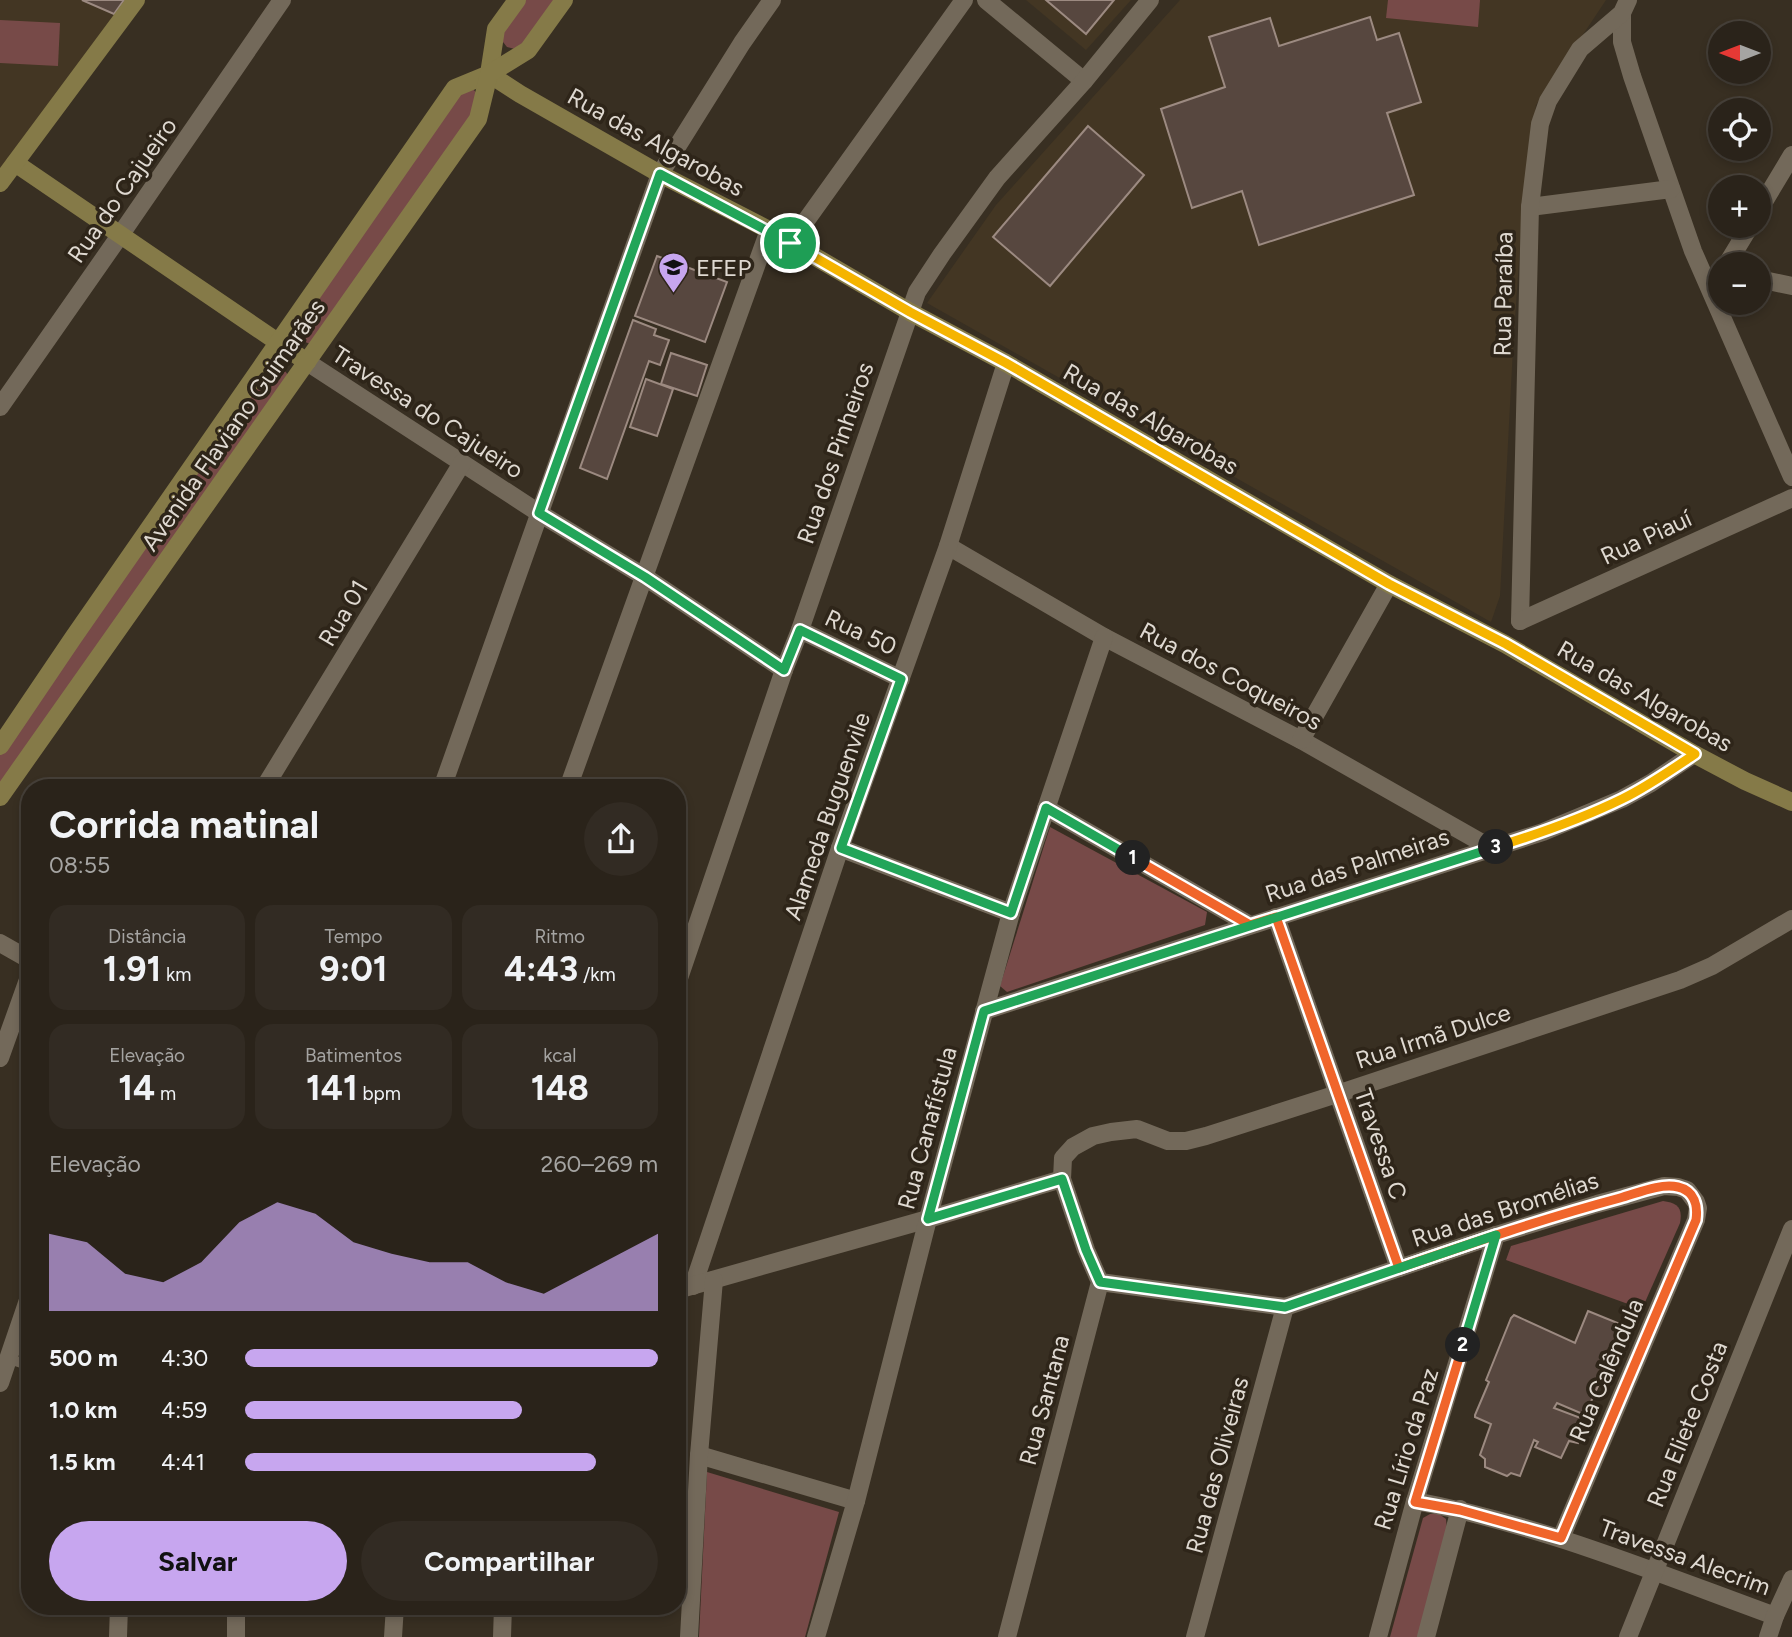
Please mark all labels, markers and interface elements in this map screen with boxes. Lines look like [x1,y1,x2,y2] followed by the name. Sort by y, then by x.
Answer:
[1708,21,1771,84] north arrow
[1708,21,1771,315] map controls
[563,81,749,203] street label: Rua das Algarobas
[1708,98,1771,161] button: locate
[61,112,183,268] street label: Rua do Cajueiro
[1708,175,1771,238] button: +
[760,213,820,273] pin
[771,224,809,262] icon: arrive
[1487,231,1519,357] street label: Rua Paraíba
[656,250,690,294] school or university icon: EFEP
[1708,252,1771,315] button: −
[696,253,751,282] place label: EFEP
[135,293,331,557] street label: Avenida Flaviano Guimarães
[327,339,529,485] street label: Travessa do Cajueiro
[1058,357,1244,481] street label: Rua das Algarobas
[790,359,880,547] street label: Rua dos Pinheiros
[1596,503,1697,571] street label: Rua Piauí
[312,575,374,651] street label: Rua 01
[821,603,901,661] street label: Rua 50
[1135,616,1327,736] street label: Rua dos Coqueiros
[1552,634,1738,758] street label: Rua das Algarobas
[778,708,876,924] street label: Alameda Buguenvile
[49,802,319,848] text: Corrida matinal
[584,802,658,876] button: share
[1261,822,1453,908] street label: Rua das Palmeiras
[1478,830,1514,864] pin: 3
[1490,835,1501,858] text: 3
[1116,840,1150,876] pin: 1
[1128,846,1137,869] text: 1
[49,851,110,879] text: 08:55
[108,925,186,948] text: Distância
[324,925,383,948] text: Tempo
[534,925,585,948] text: Ritmo
[103,948,161,990] text: 1.91
[319,948,388,990] text: 9:01
[504,948,578,990] text: 4:43
[161,963,191,986] text: km
[578,963,616,986] text: /km
[1352,997,1514,1075] street label: Rua Irmã Dulce
[891,1043,963,1213] street label: Rua Canafístula
[109,1044,185,1067] text: Elevação
[305,1044,402,1067] text: Batimentos
[543,1044,576,1067] text: kcal
[118,1067,155,1109] text: 14
[306,1067,358,1109] text: 141
[531,1067,589,1109] text: 148
[155,1082,176,1105] text: m
[358,1082,401,1105] text: bpm
[1348,1085,1414,1203] street label: Travessa C
[49,1150,141,1178] text: Elevação
[541,1150,658,1178] text: 260–269 m
[1408,1165,1602,1253] street label: Rua das Bromélias
[1563,1294,1649,1446] street label: Rua Calêndula
[1446,1328,1480,1362] pin: 2
[1013,1332,1075,1468] street label: Rua Santana
[1457,1333,1468,1356] text: 2
[1641,1337,1733,1511] street label: Rua Eliete Costa
[49,1344,118,1372] text: 500 m
[161,1344,208,1372] text: 4:30
[1368,1364,1444,1534] street label: Rua Lírio da Paz
[1179,1373,1255,1557] street label: Rua das Oliveiras
[49,1396,117,1424] text: 1.0 km
[161,1396,207,1424] text: 4:59
[49,1448,116,1476] text: 1.5 km
[161,1448,205,1476] text: 4:41
[1596,1513,1774,1601] street label: Travessa Alecrim
[49,1521,347,1601] button: Salvar
[361,1521,658,1601] button: Compartilhar

